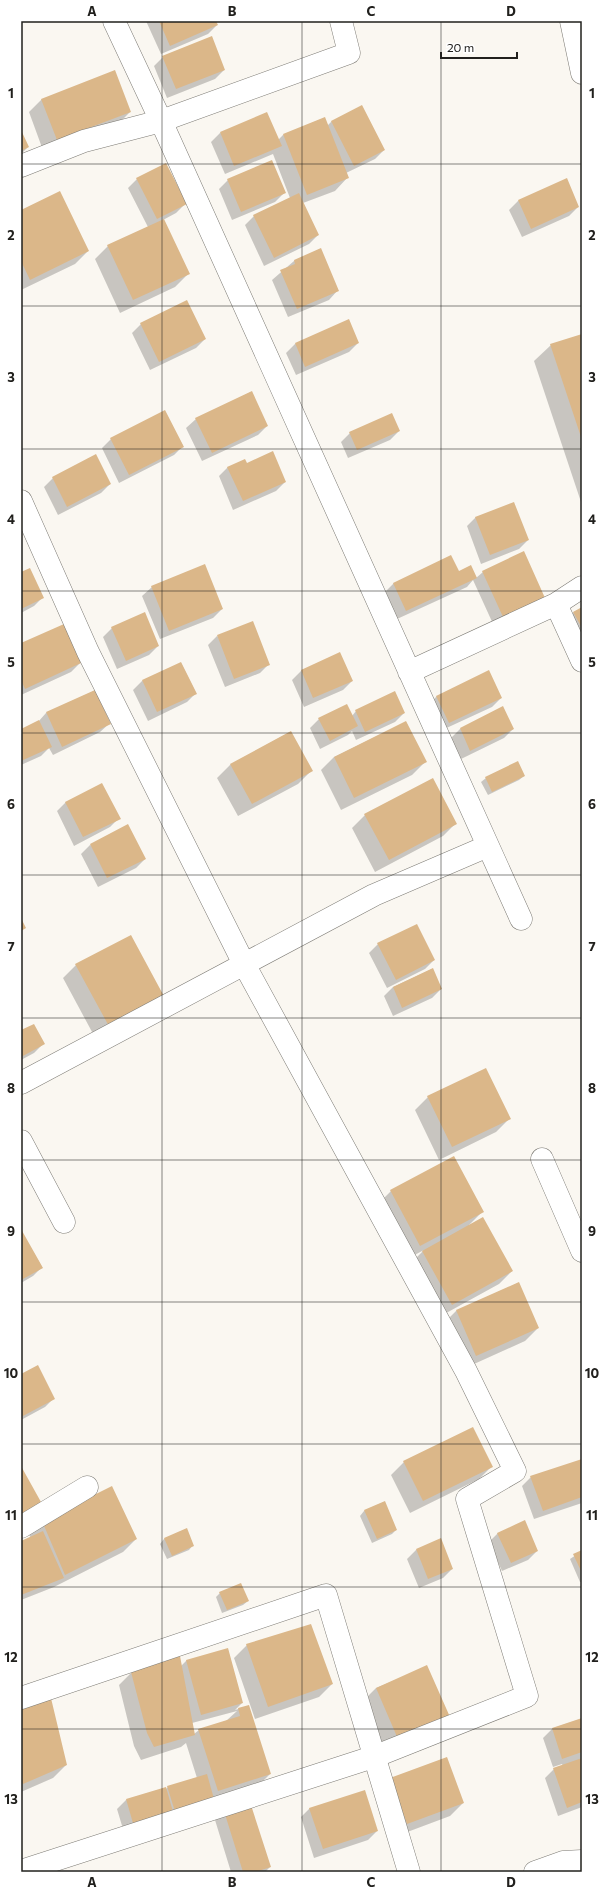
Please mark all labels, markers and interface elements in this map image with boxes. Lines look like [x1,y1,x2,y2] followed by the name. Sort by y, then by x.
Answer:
[87,3,97,19] text: A
[228,3,237,19] text: B
[367,3,376,19] text: C
[506,3,516,19] text: D
[441,34,517,60] scale bar
[447,40,474,54] text: 20 m
[8,85,14,101] text: 1
[589,85,595,101] text: 1
[7,227,15,243] text: 2
[588,227,596,243] text: 2
[7,369,15,385] text: 3
[588,369,596,385] text: 3
[7,511,15,527] text: 4
[588,511,596,527] text: 4
[7,654,15,670] text: 5
[588,654,596,670] text: 5
[7,796,15,812] text: 6
[588,796,596,812] text: 6
[7,938,15,954] text: 7
[588,938,596,954] text: 7
[7,1080,15,1096] text: 8
[588,1080,596,1096] text: 8
[7,1223,15,1239] text: 9
[588,1223,596,1239] text: 9
[4,1365,19,1381] text: 10
[585,1365,600,1381] text: 10
[5,1507,17,1523] text: 11
[586,1507,598,1523] text: 11
[4,1649,18,1665] text: 12
[585,1649,599,1665] text: 12
[4,1791,18,1807] text: 13
[585,1791,599,1807] text: 13
[87,1874,97,1890] text: A
[228,1874,237,1890] text: B
[367,1874,376,1890] text: C
[506,1874,516,1890] text: D

